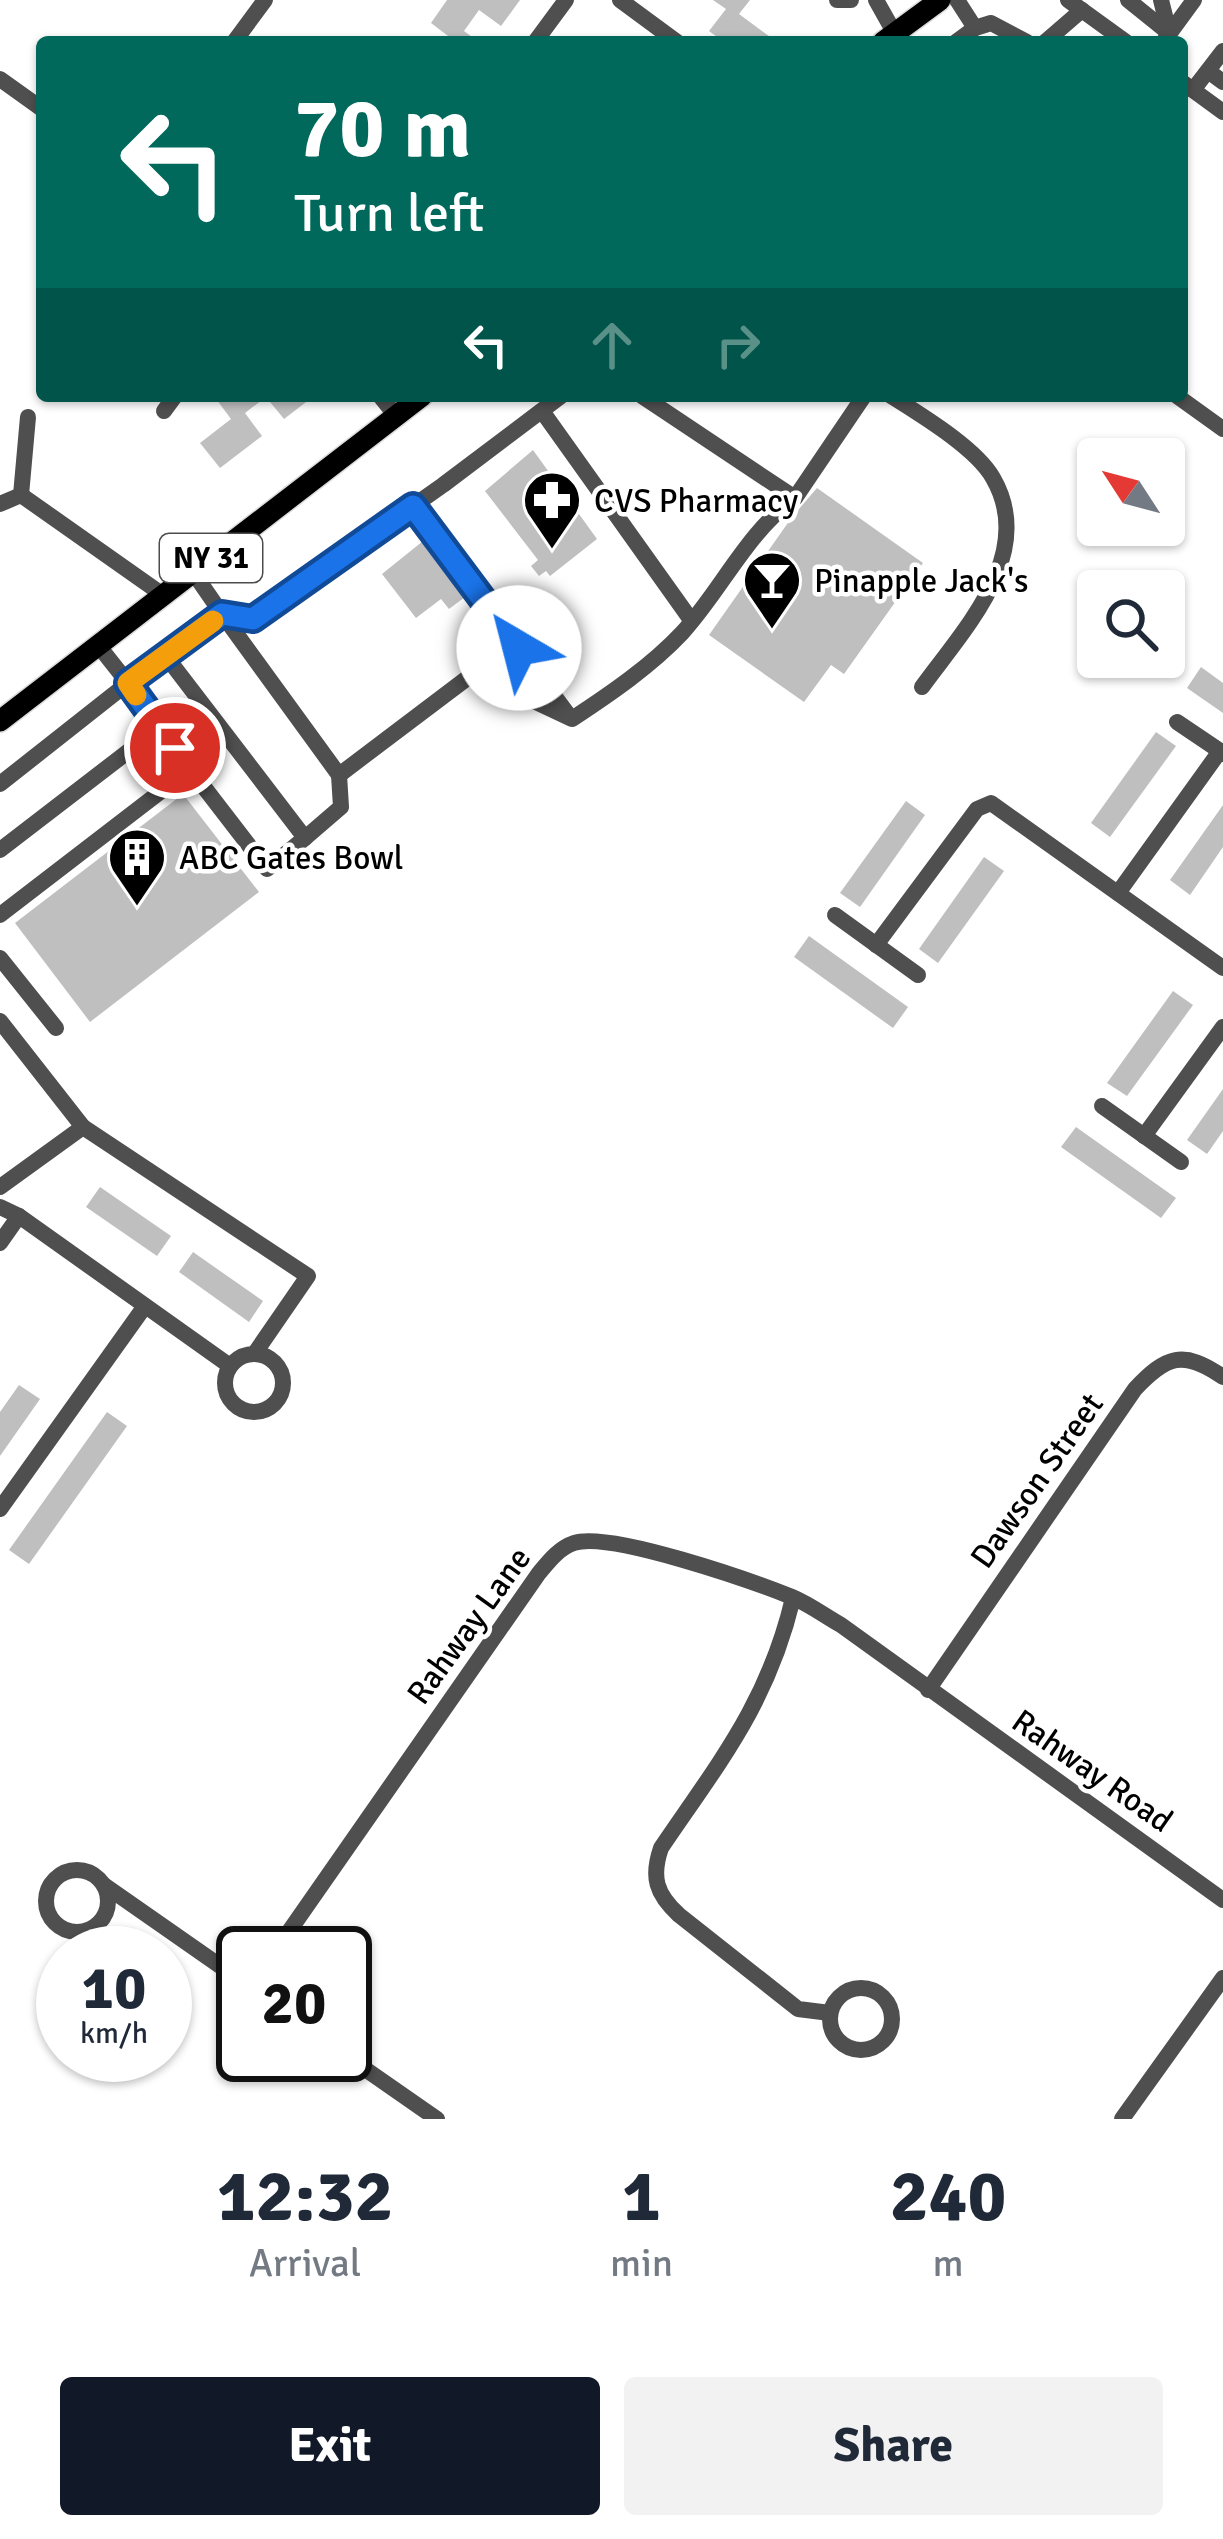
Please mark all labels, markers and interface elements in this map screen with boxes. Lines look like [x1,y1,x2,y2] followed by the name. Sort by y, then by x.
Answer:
[294,77,471,181] text: 70 m
[96,84,252,240] icon: left
[294,180,484,247] text: Turn left
[453,312,519,378] icon: left
[579,312,645,378] icon: ahead
[705,312,771,378] icon: right
[1077,438,1185,546] north arrow
[1077,438,1185,678] map controls
[521,469,583,551] pharmacy icon: CVS Pharmacy
[594,481,799,522] place label: CVS Pharmacy
[160,534,262,582] road number: NY 31
[741,549,803,631] bar icon: Pinapple Jack's
[814,561,1028,602] place label: Pinapple Jack's
[1077,570,1185,678] button: search
[456,585,582,711] position arrow
[124,697,226,799] pin
[142,715,208,781] icon: arrive
[106,826,168,908] building icon: ABC Gates Bowl
[179,838,404,879] place label: ABC Gates Bowl
[962,1385,1113,1576] street label: Dawson Street
[398,1539,540,1713] street label: Rahway Lane
[1004,1701,1180,1842] street label: Rahway Road
[216,1926,372,2082] speed limit sign: 20
[82,1952,146,2026] text: 10
[80,2015,148,2052] text: km/h
[217,2152,393,2241] text: 12:32
[622,2152,661,2241] text: 1
[890,2152,1006,2241] text: 240
[249,2239,361,2287] text: Arrival
[610,2239,673,2287] text: min
[932,2239,964,2287] text: m
[60,2377,600,2515] button: Exit
[624,2377,1163,2515] button: Share

